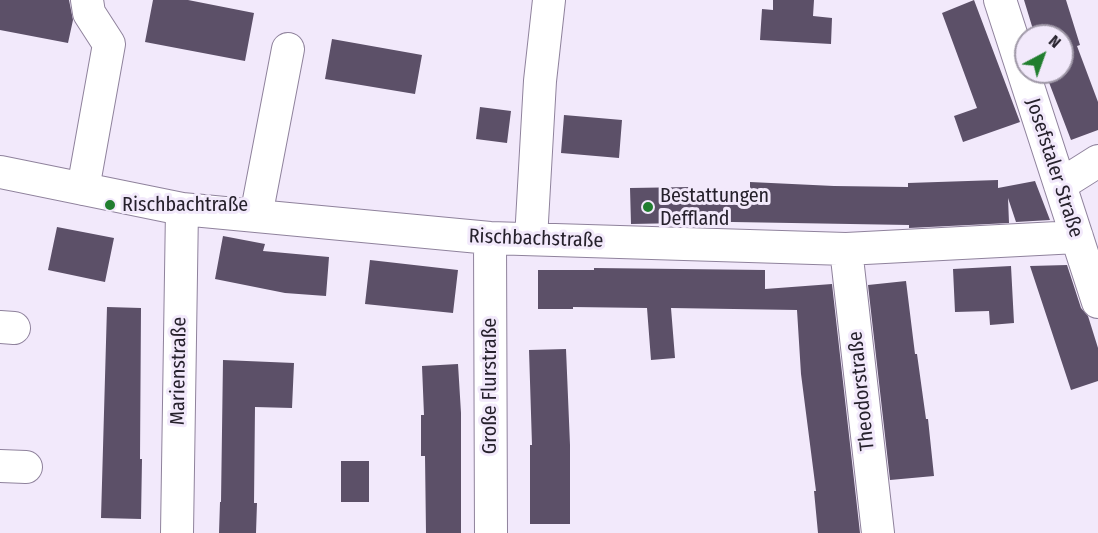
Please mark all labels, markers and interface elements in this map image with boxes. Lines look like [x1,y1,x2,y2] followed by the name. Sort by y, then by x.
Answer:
[1014,24,1074,84] north arrow
[1045,31,1065,52] text: N
[1020,95,1088,241] street label: Josefstaler Straße
[660,184,769,231] place label: Bestattungen Deffland
[122,193,248,217] place label: Rischbachtraße
[103,198,117,212] marker: Rischbachtraße
[641,200,655,214] marker: Bestattungen Deffland
[468,225,604,253] street label: Rischbachstraße
[166,317,192,425] street label: Marienstraße
[478,318,502,454] street label: Große Flurstraße
[844,330,880,452] street label: Theodorstraße

